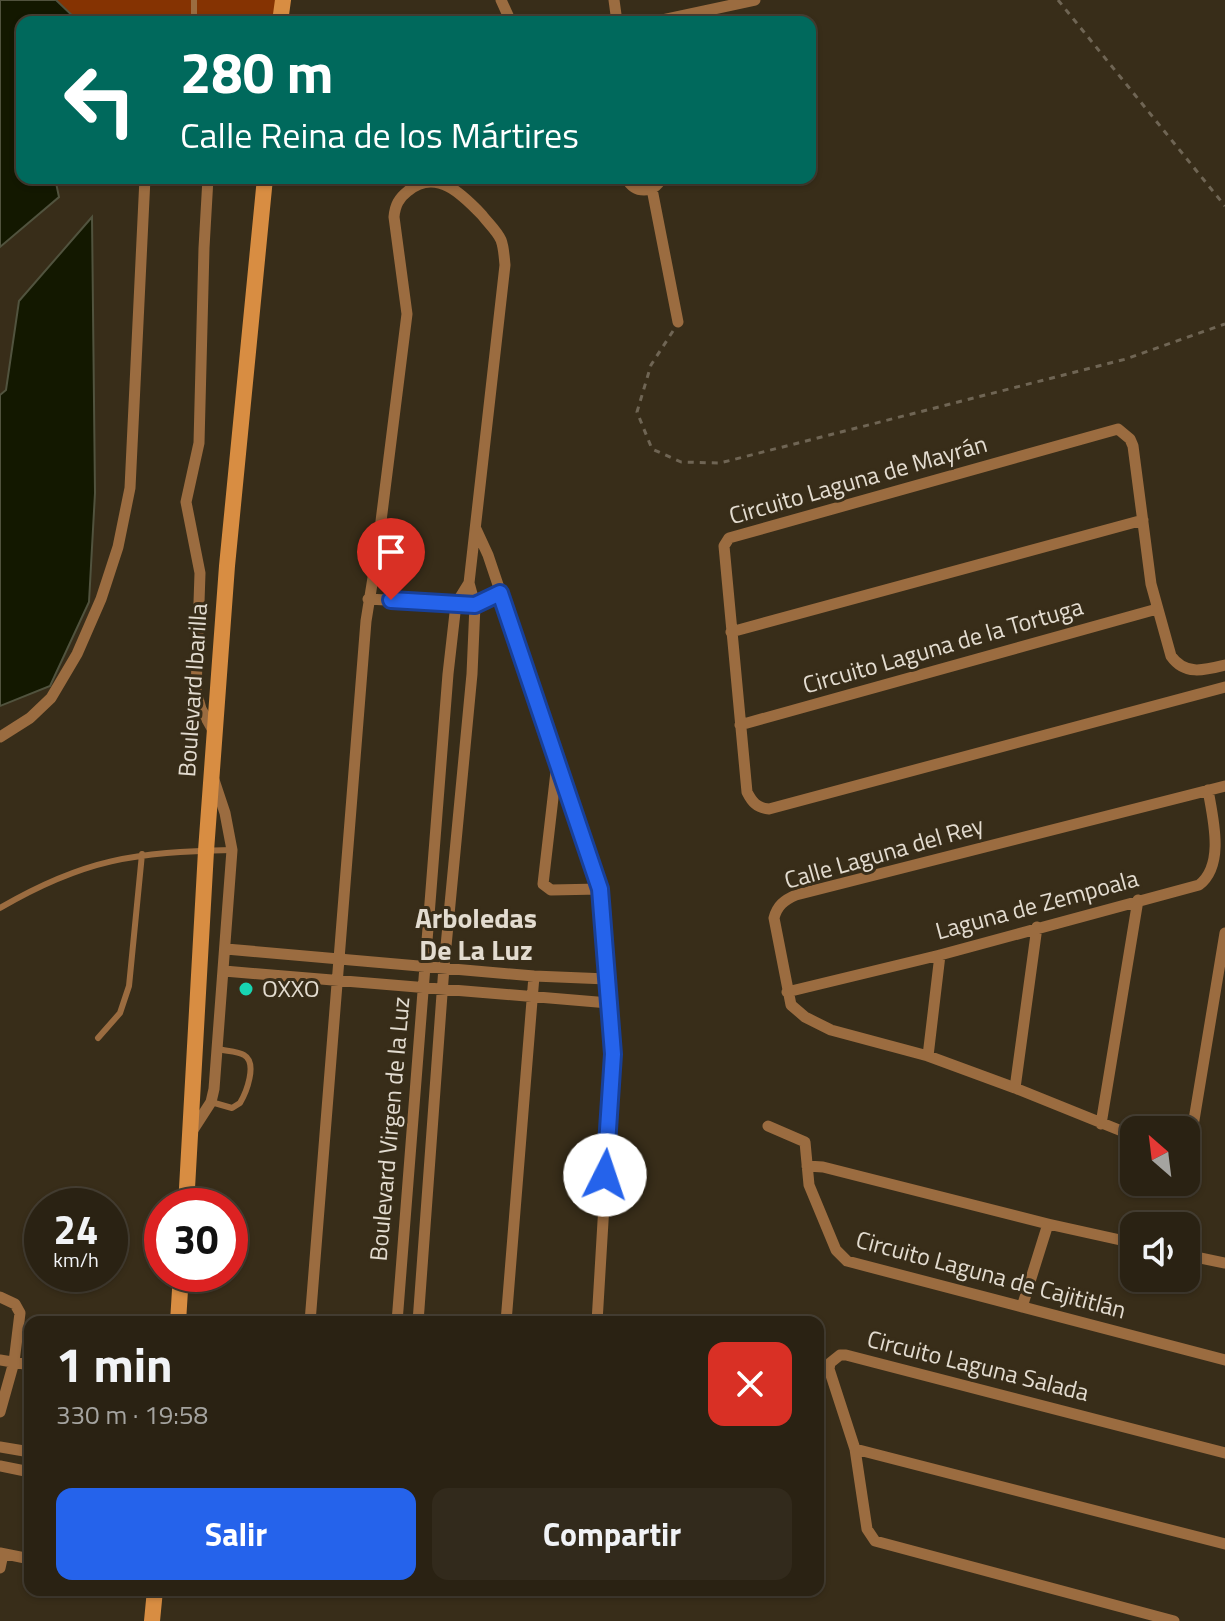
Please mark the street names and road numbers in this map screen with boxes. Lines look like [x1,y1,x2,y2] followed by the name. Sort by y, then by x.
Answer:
[724,425,991,533] street label: Circuito Laguna de Mayrán
[798,588,1087,702] street label: Circuito Laguna de la Tortuga
[168,602,216,778] street label: Boulevard Ibarilla
[780,806,988,898] street label: Calle Laguna del Rey
[931,860,1142,948] street label: Laguna de Zempoala
[360,995,418,1262] street label: Boulevard Virgen de la Luz
[852,1221,1130,1327] street label: Circuito Laguna de Cajititlán
[864,1320,1093,1410] street label: Circuito Laguna Salada

